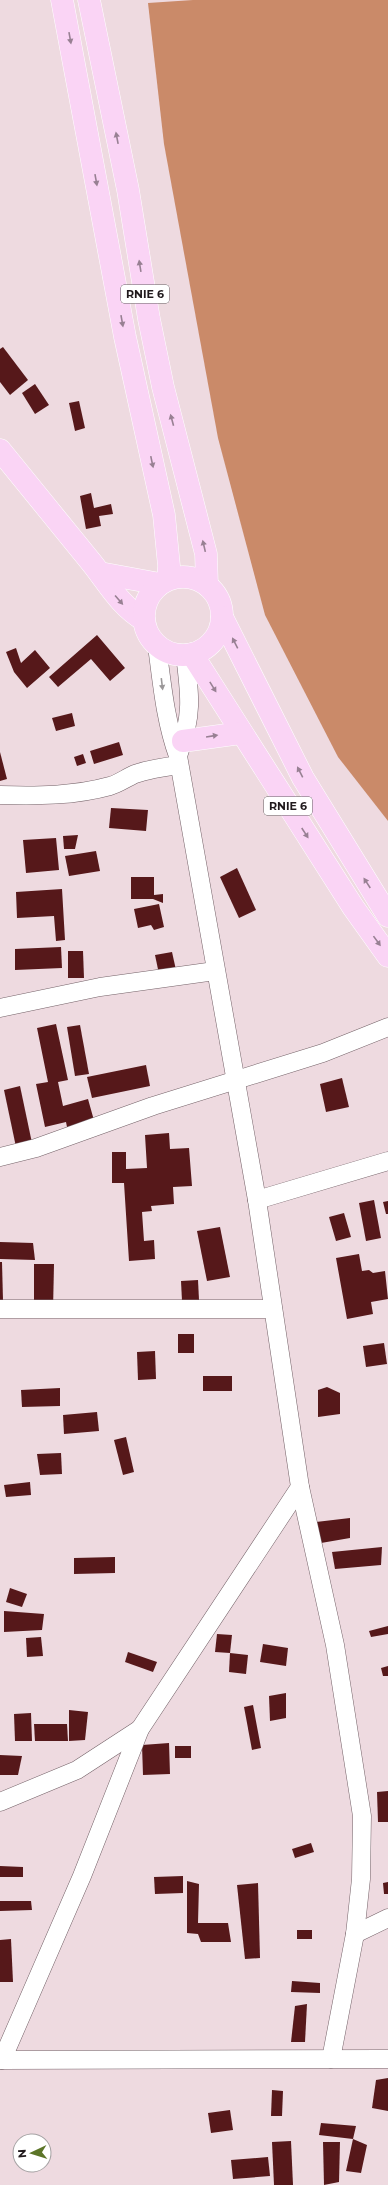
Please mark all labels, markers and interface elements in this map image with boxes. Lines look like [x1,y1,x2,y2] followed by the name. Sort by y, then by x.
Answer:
[67,32,73,44] one-way arrow
[114,132,120,144] one-way arrow
[93,174,99,186] one-way arrow
[137,260,143,272] one-way arrow
[121,285,169,303] road number: RNIE 6
[119,315,125,328] one-way arrow
[168,414,174,427] one-way arrow
[150,456,156,468] one-way arrow
[200,540,206,553] one-way arrow
[115,594,124,605] one-way arrow
[232,637,238,649] one-way arrow
[159,678,165,691] one-way arrow
[209,681,216,693] one-way arrow
[206,733,218,739] one-way arrow
[297,766,303,777] one-way arrow
[264,797,312,815] road number: RNIE 6
[301,827,309,838] one-way arrow
[363,878,371,888] one-way arrow
[373,935,381,946] one-way arrow
[12,2133,52,2173] north arrow
[15,2149,29,2159] text: N

